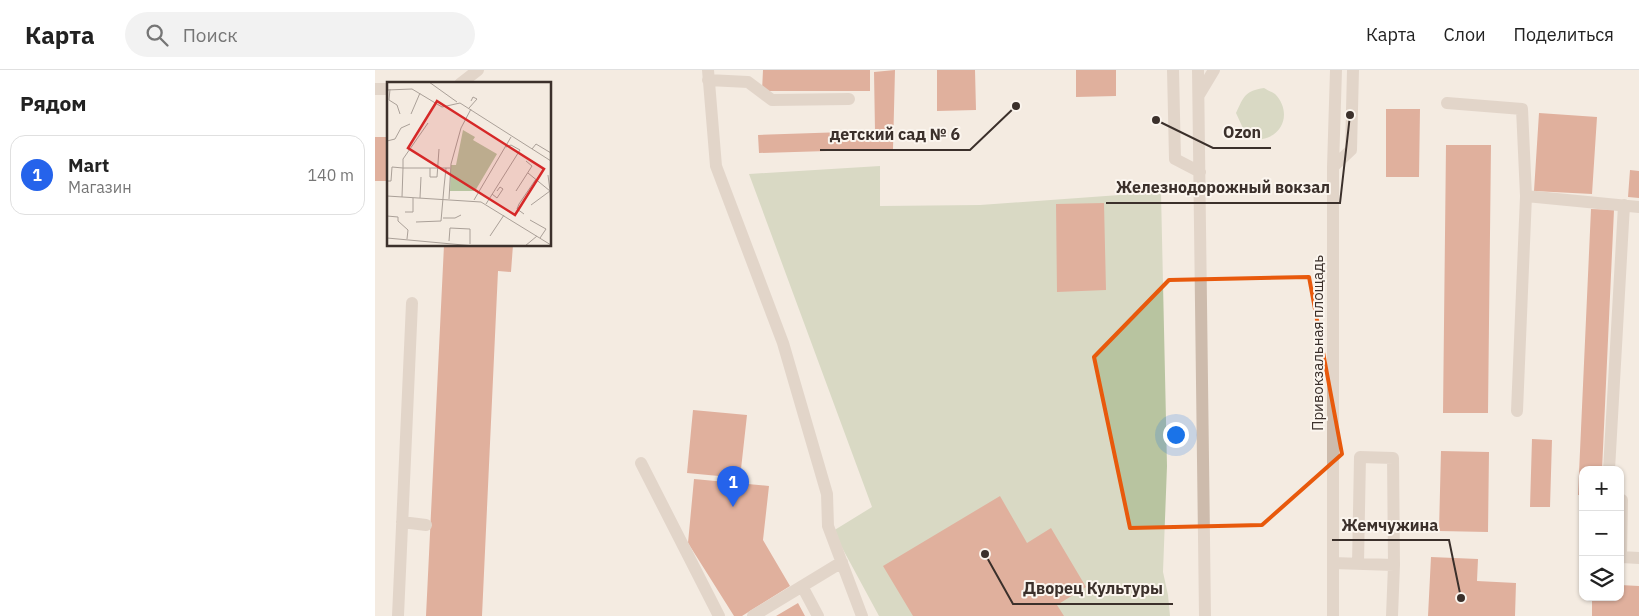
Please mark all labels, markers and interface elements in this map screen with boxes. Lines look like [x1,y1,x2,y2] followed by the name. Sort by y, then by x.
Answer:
[125,12,475,57] search box
[25,19,95,51] text: Карта
[143,21,171,49] icon: search
[183,23,238,47] text: Поиск
[1366,23,1416,46] text: Карта
[1444,23,1486,46] text: Слои
[1514,23,1614,46] text: Поделиться
[387,82,551,246] inset map
[20,89,87,117] text: Рядом
[1213,117,1271,148] callout: Ozon
[820,119,970,150] callout: детский сад № 6
[1223,122,1261,142] text: Ozon
[830,124,961,144] text: детский сад № 6
[68,153,109,177] text: Mart
[32,165,42,185] text: 1
[307,165,354,185] text: 140 m
[1106,172,1340,203] callout: Железнодорожный вокзал
[68,177,132,197] text: Магазин
[1116,177,1330,197] text: Железнодорожный вокзал
[1308,255,1327,431] street label: Привокзальная площадь
[1163,422,1189,448] your location
[717,466,749,507] pin: 1
[1579,466,1624,601] map controls
[1579,466,1624,511] button: +
[1332,509,1449,540] callout: Жемчужина
[1579,511,1624,556] button: −
[1342,515,1438,535] text: Жемчужина
[1579,556,1624,601] button: layers
[1013,573,1173,604] callout: Дворец Культуры
[1023,578,1163,598] text: Дворец Культуры

